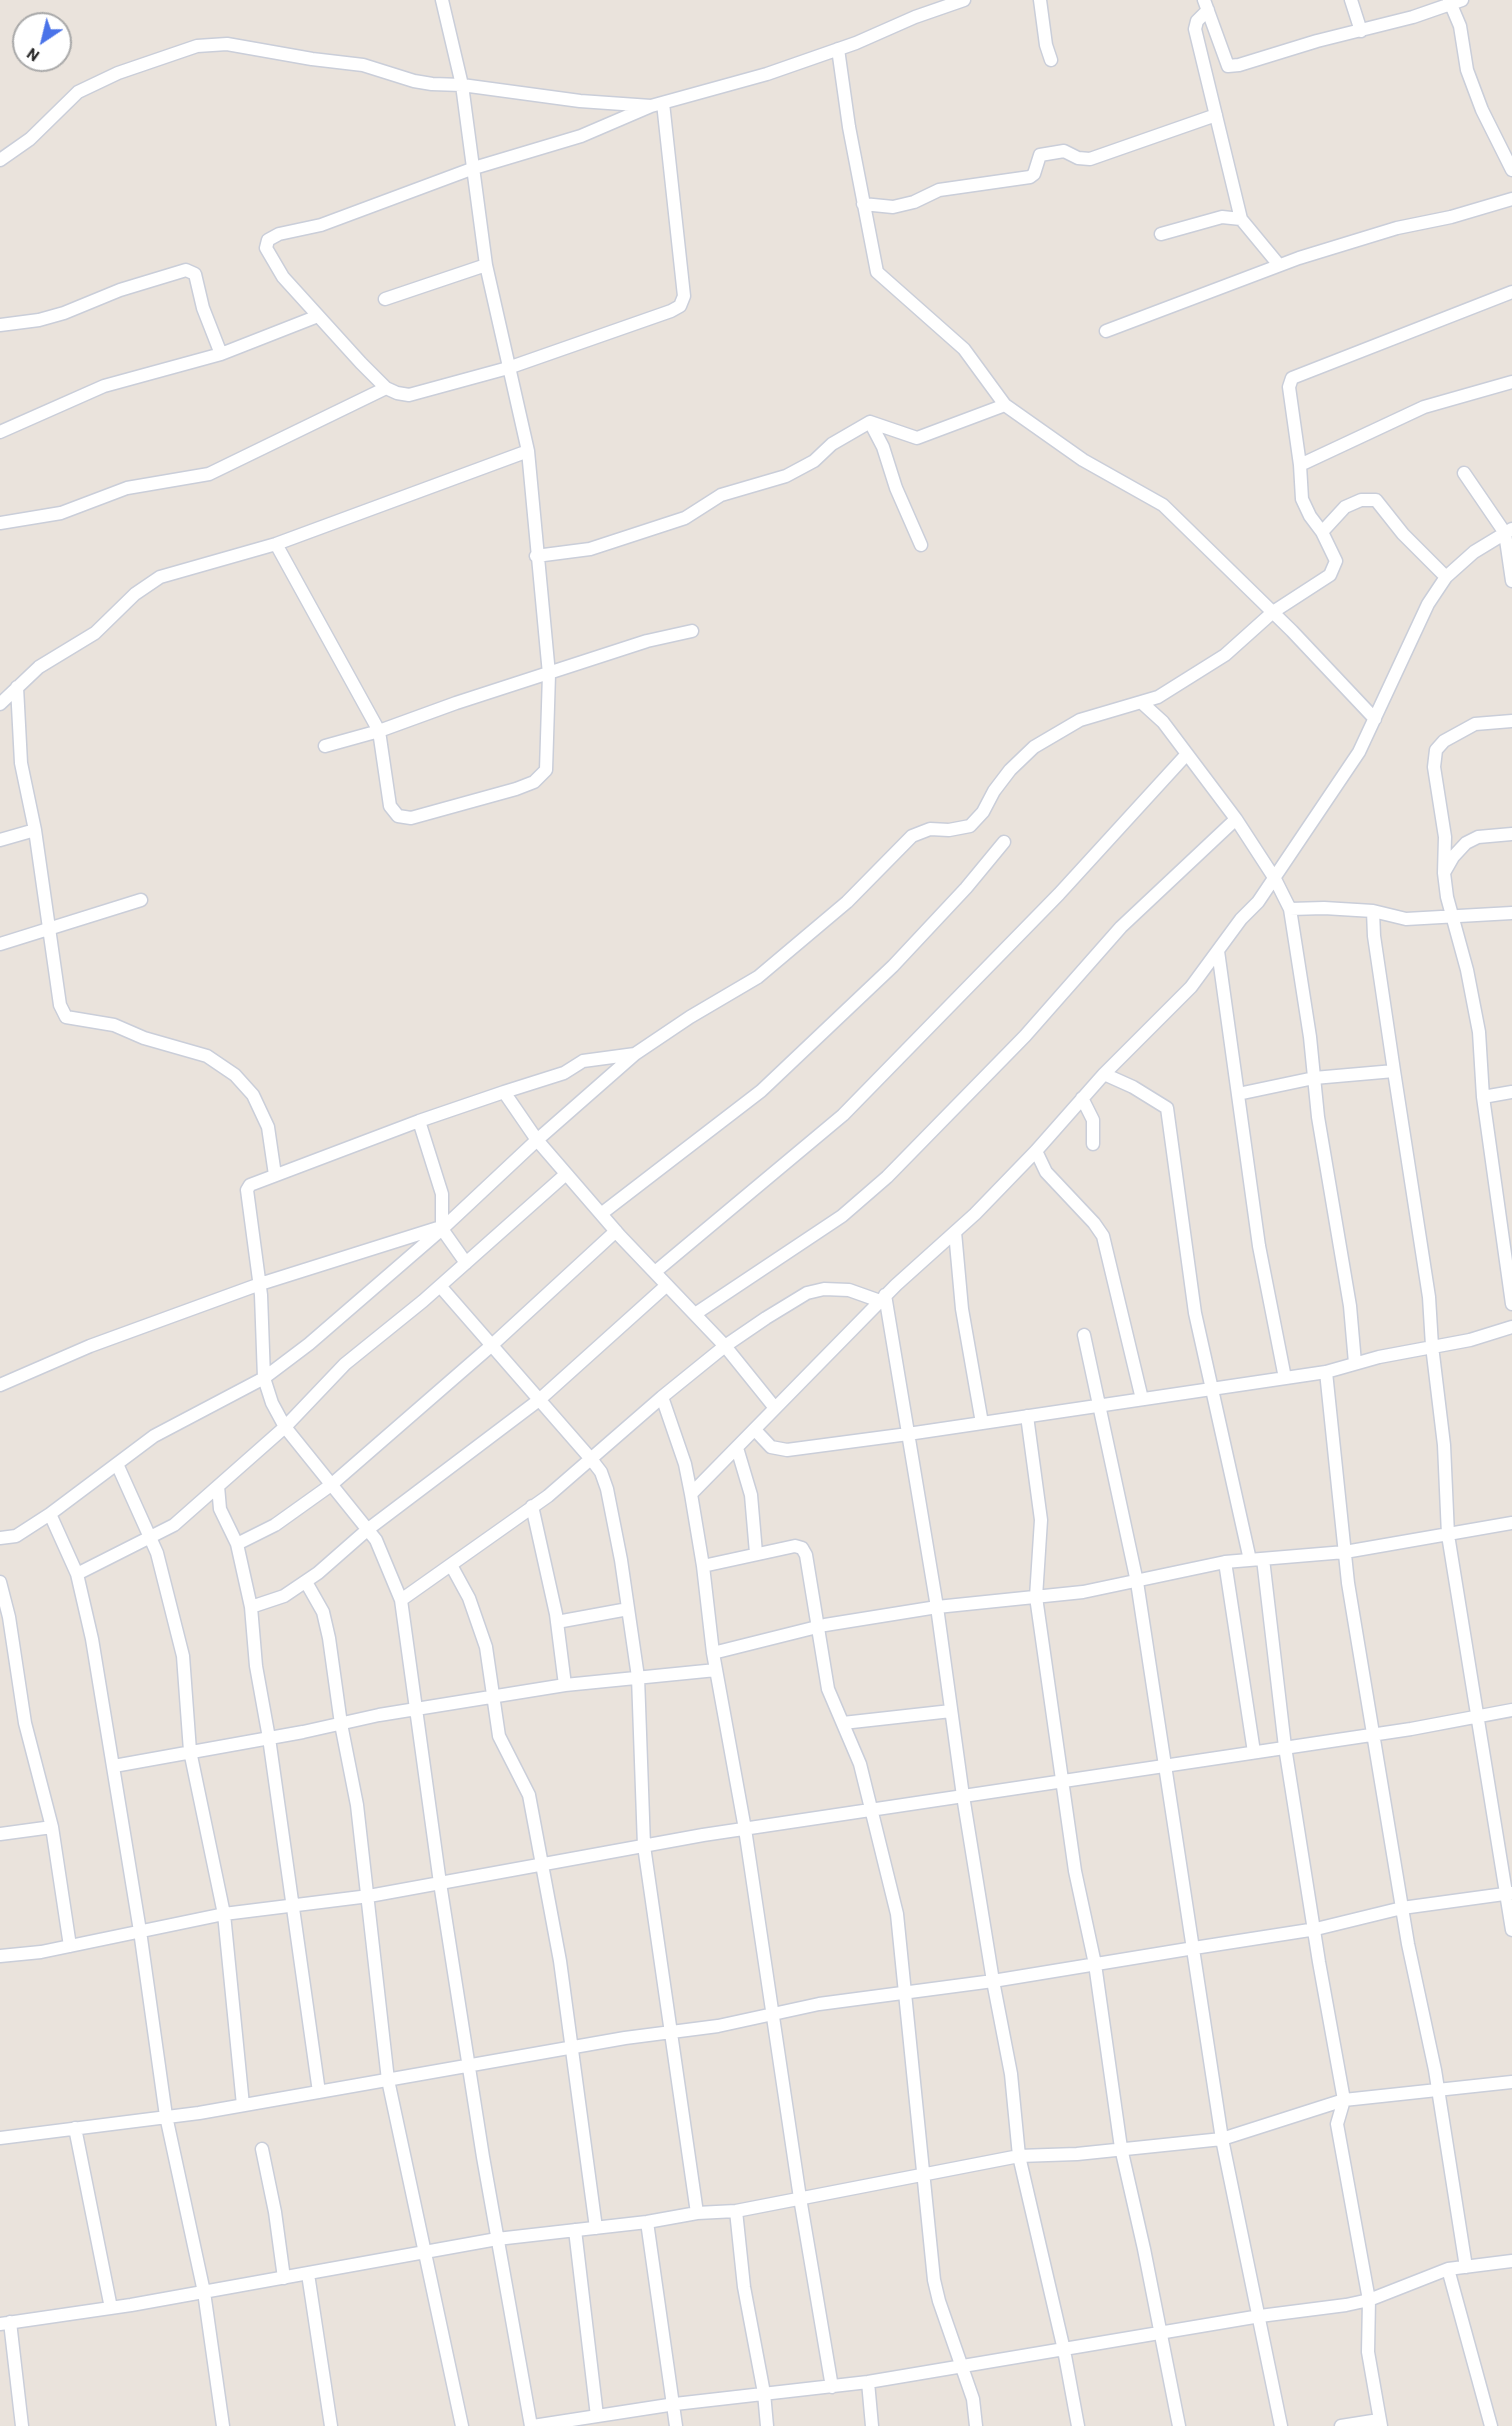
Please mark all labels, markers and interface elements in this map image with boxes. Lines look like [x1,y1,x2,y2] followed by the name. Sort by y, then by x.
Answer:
[12,12,72,72] north arrow
[23,45,42,66] text: N

